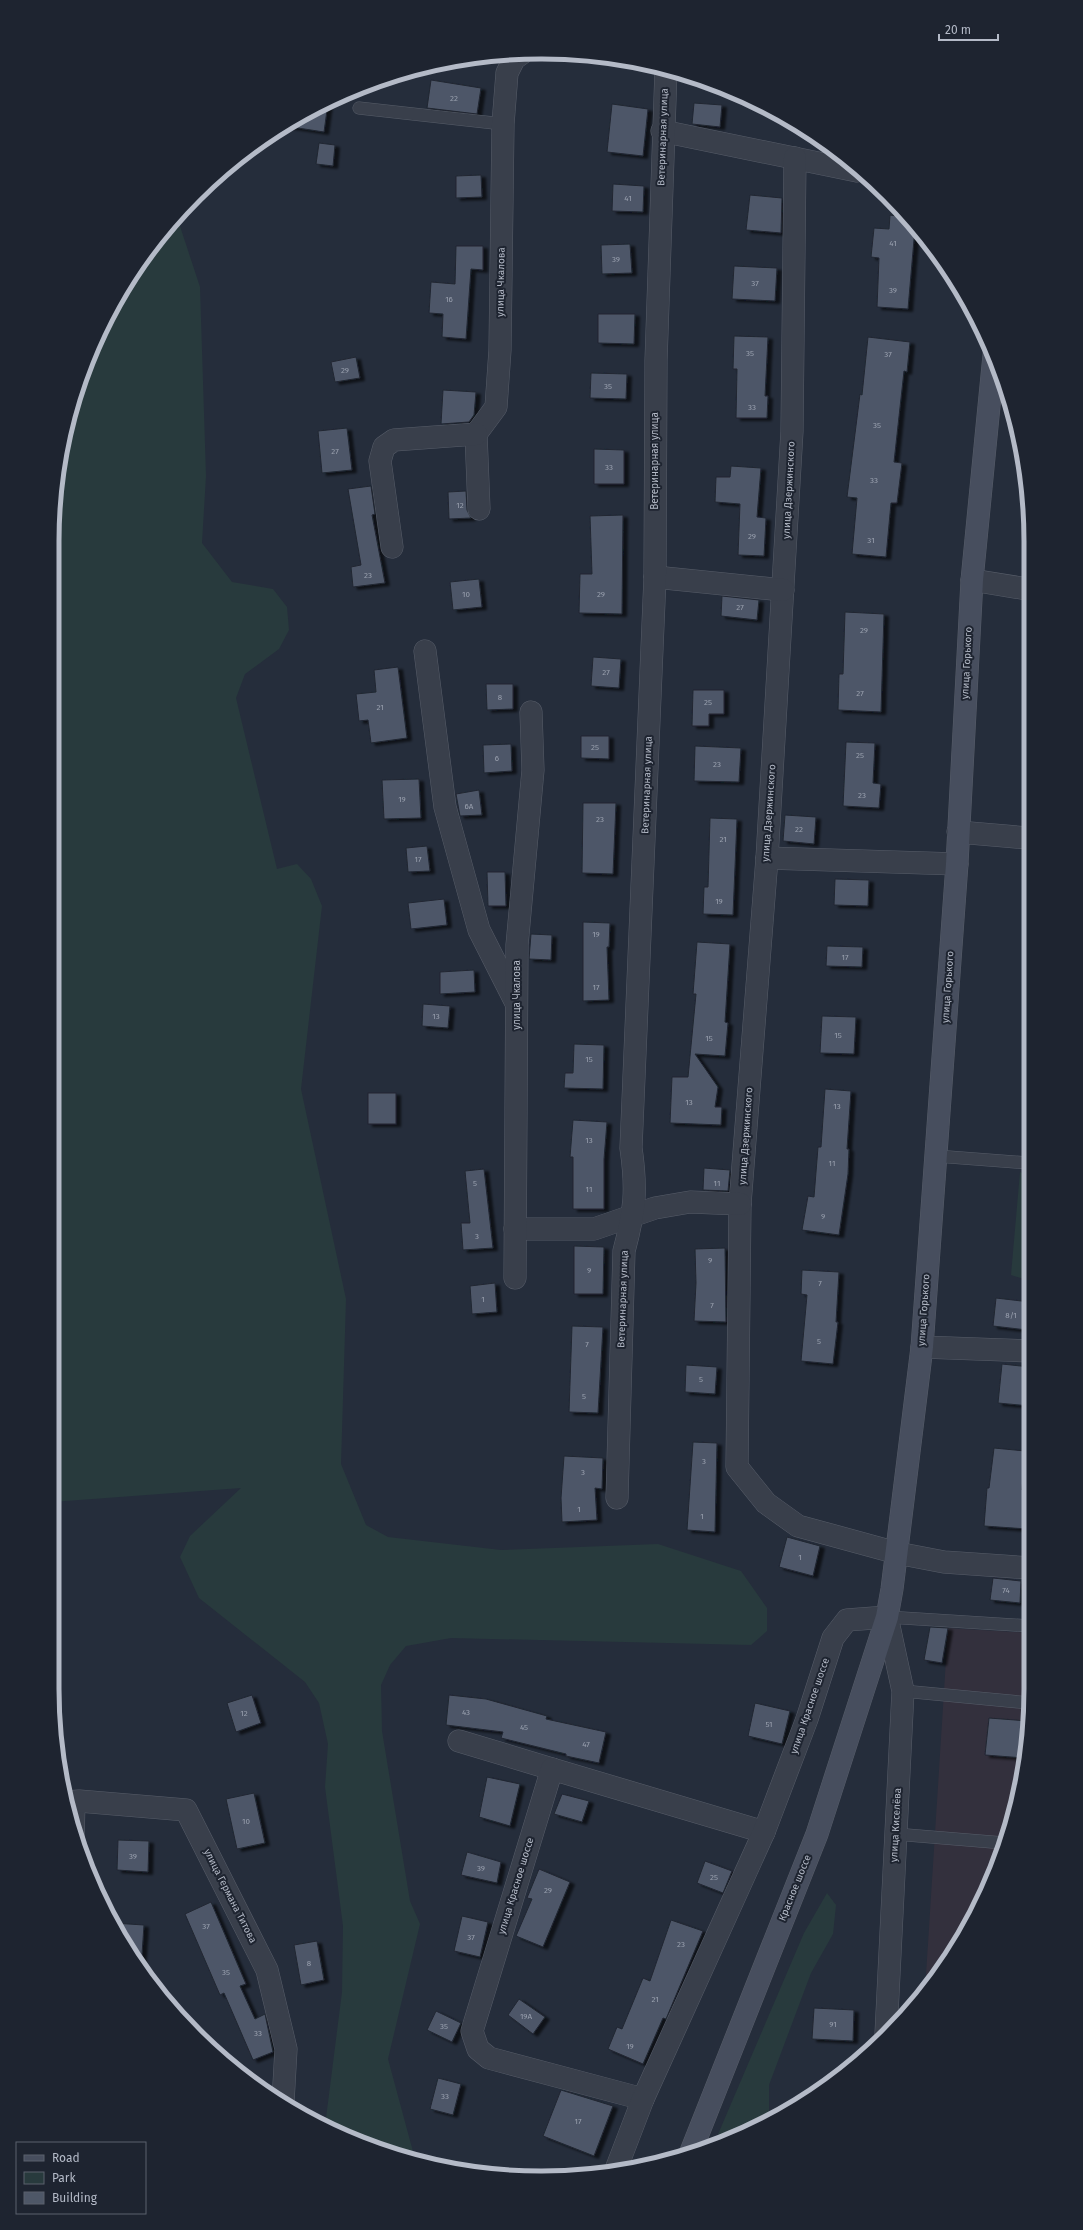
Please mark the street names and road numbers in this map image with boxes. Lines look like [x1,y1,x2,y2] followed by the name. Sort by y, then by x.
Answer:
[655,88,671,186] street label: Ветеринарная улица
[494,247,508,317] street label: улица Чкалова
[649,412,661,510] street label: Ветеринарная улица
[780,441,798,539] street label: улица Дзержинского
[959,626,975,699] street label: улица Горького
[639,736,655,834] street label: Ветеринарная улица
[760,764,778,862] street label: улица Дзержинского
[939,950,957,1024] street label: улица Горького
[511,960,523,1030] street label: улица Чкалова
[737,1087,755,1185] street label: улица Дзержинского
[615,1250,631,1348] street label: Ветеринарная улица
[915,1273,933,1347] street label: улица Горького
[788,1656,832,1756] street label: улица Красное шоссе
[887,1787,904,1863] street label: улица Киселёва
[496,1836,536,1936] street label: улица Красное шоссе
[201,1847,259,1945] street label: улица Германа Титова
[776,1853,814,1923] street label: Красное шоссе

